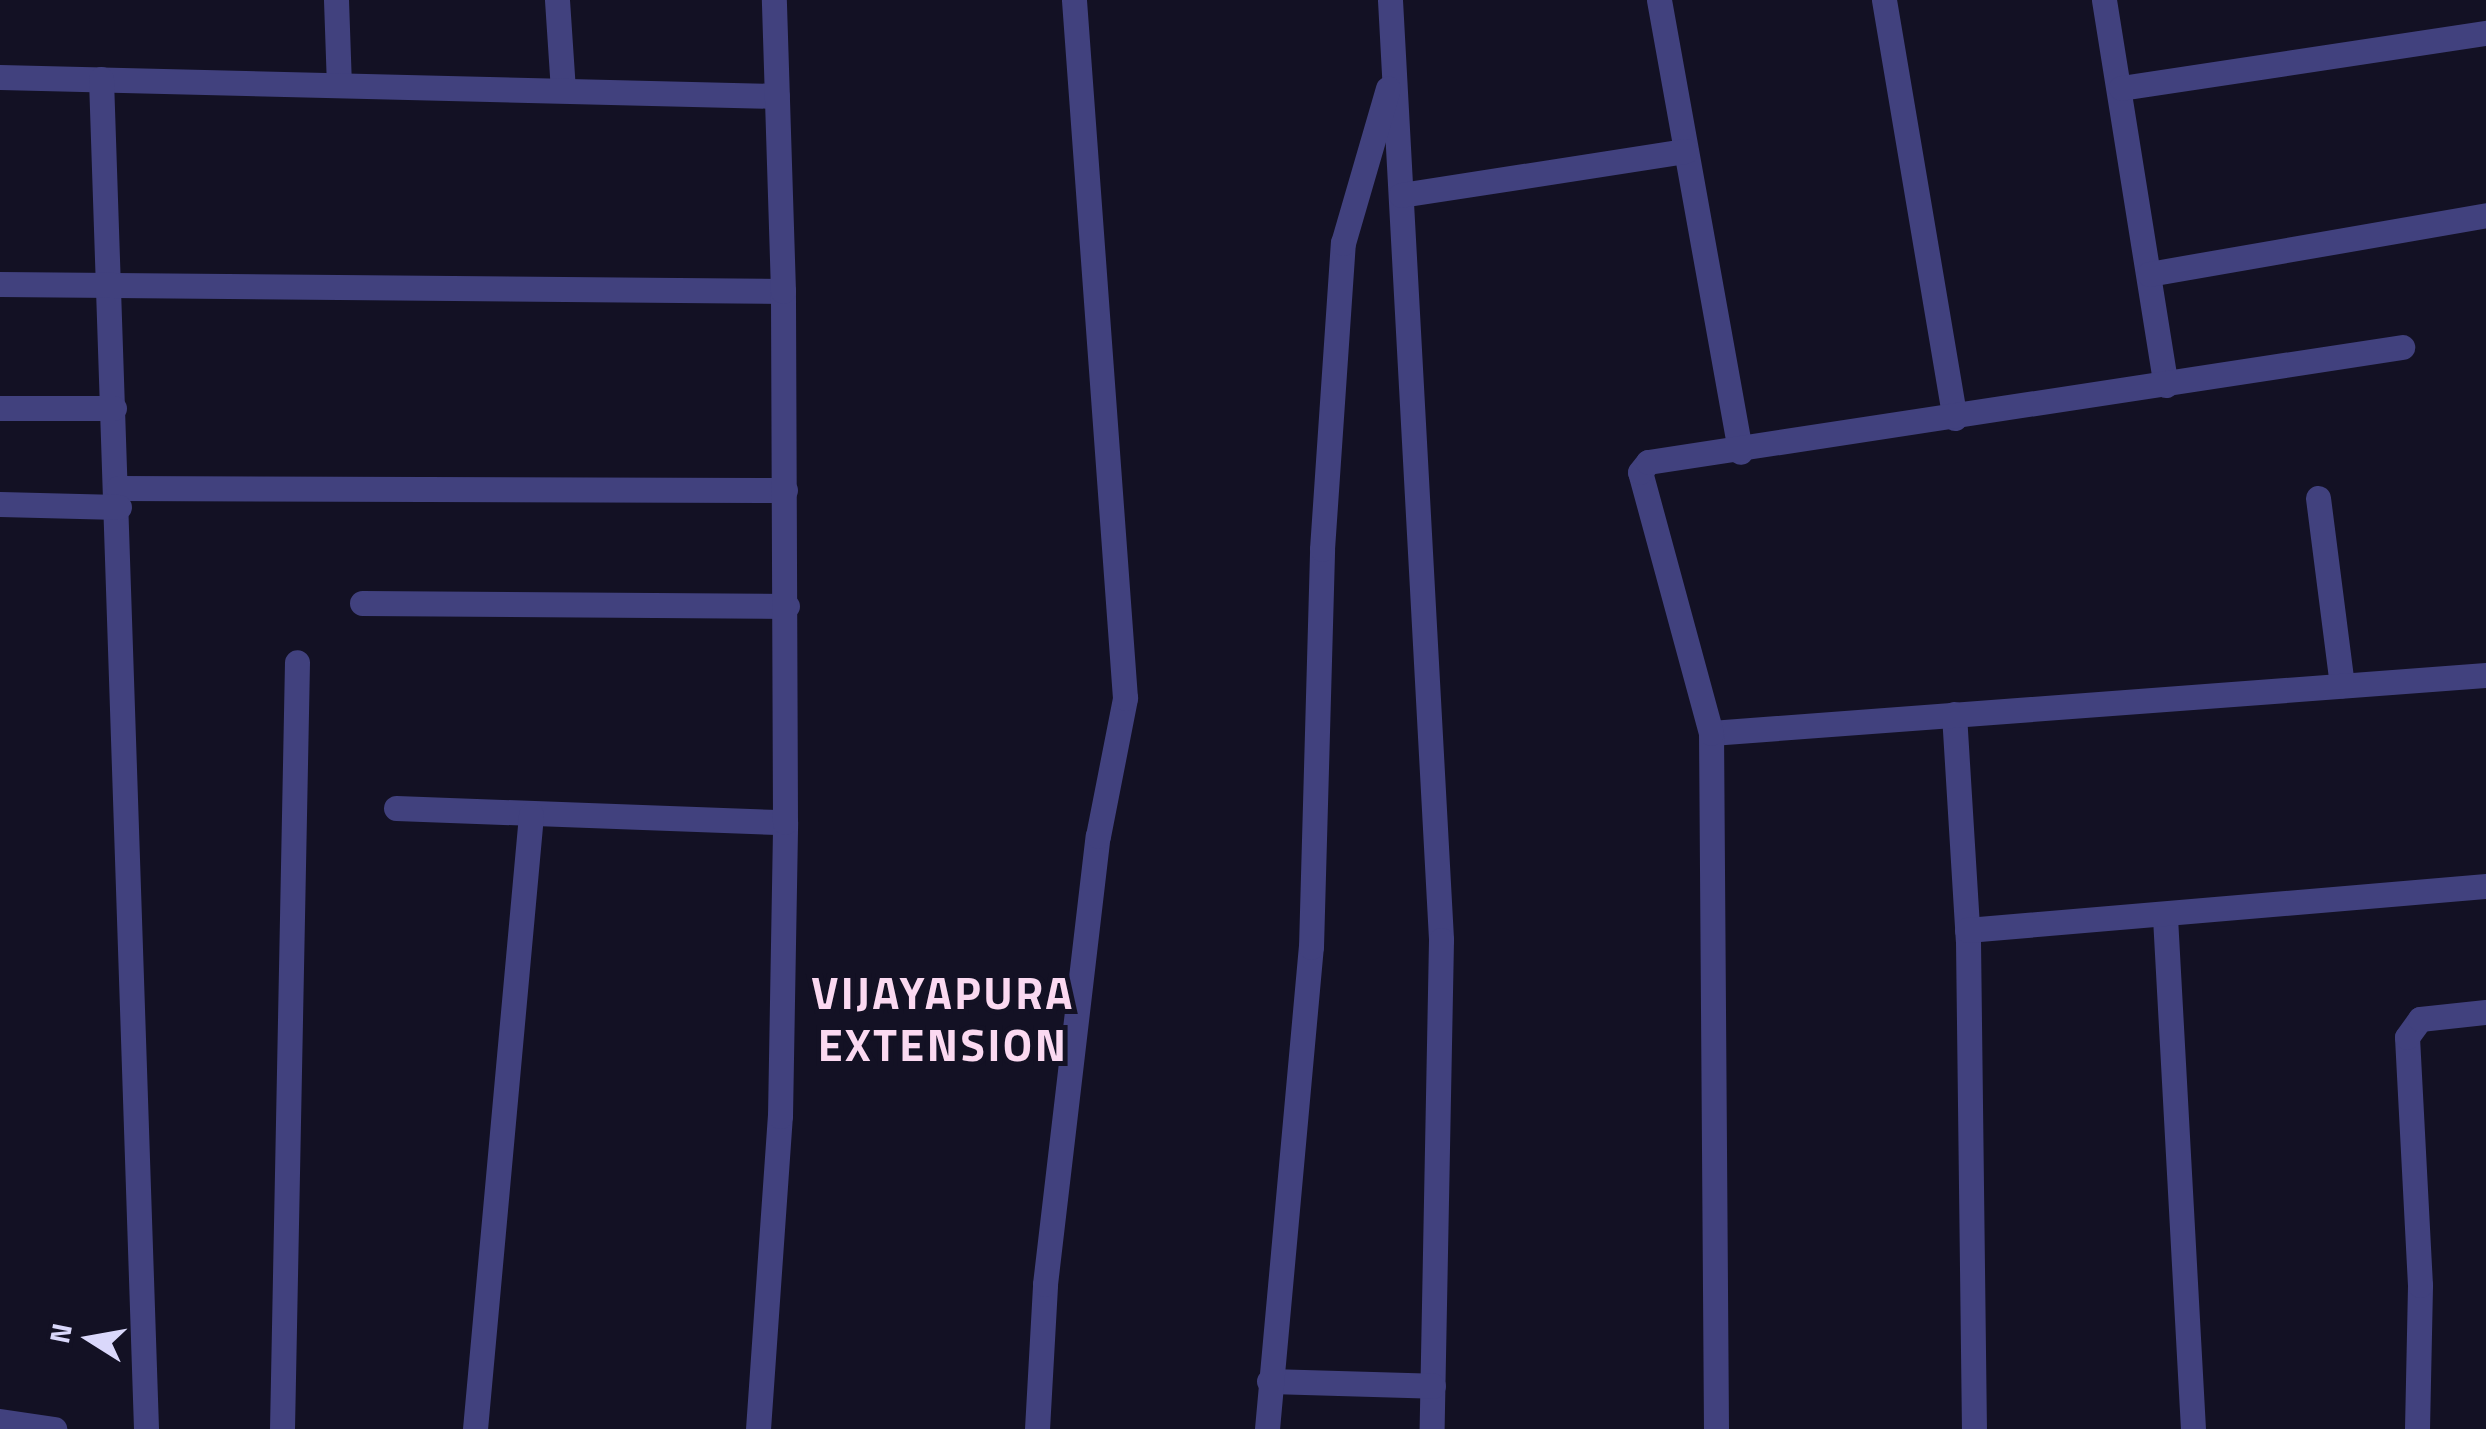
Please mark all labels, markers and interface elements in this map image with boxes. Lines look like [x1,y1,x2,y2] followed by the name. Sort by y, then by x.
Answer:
[811,966,1075,1072] district label: VIJAYAPURA EXTENSION
[40,1289,140,1389] north arrow
[37,1320,83,1347] text: N

